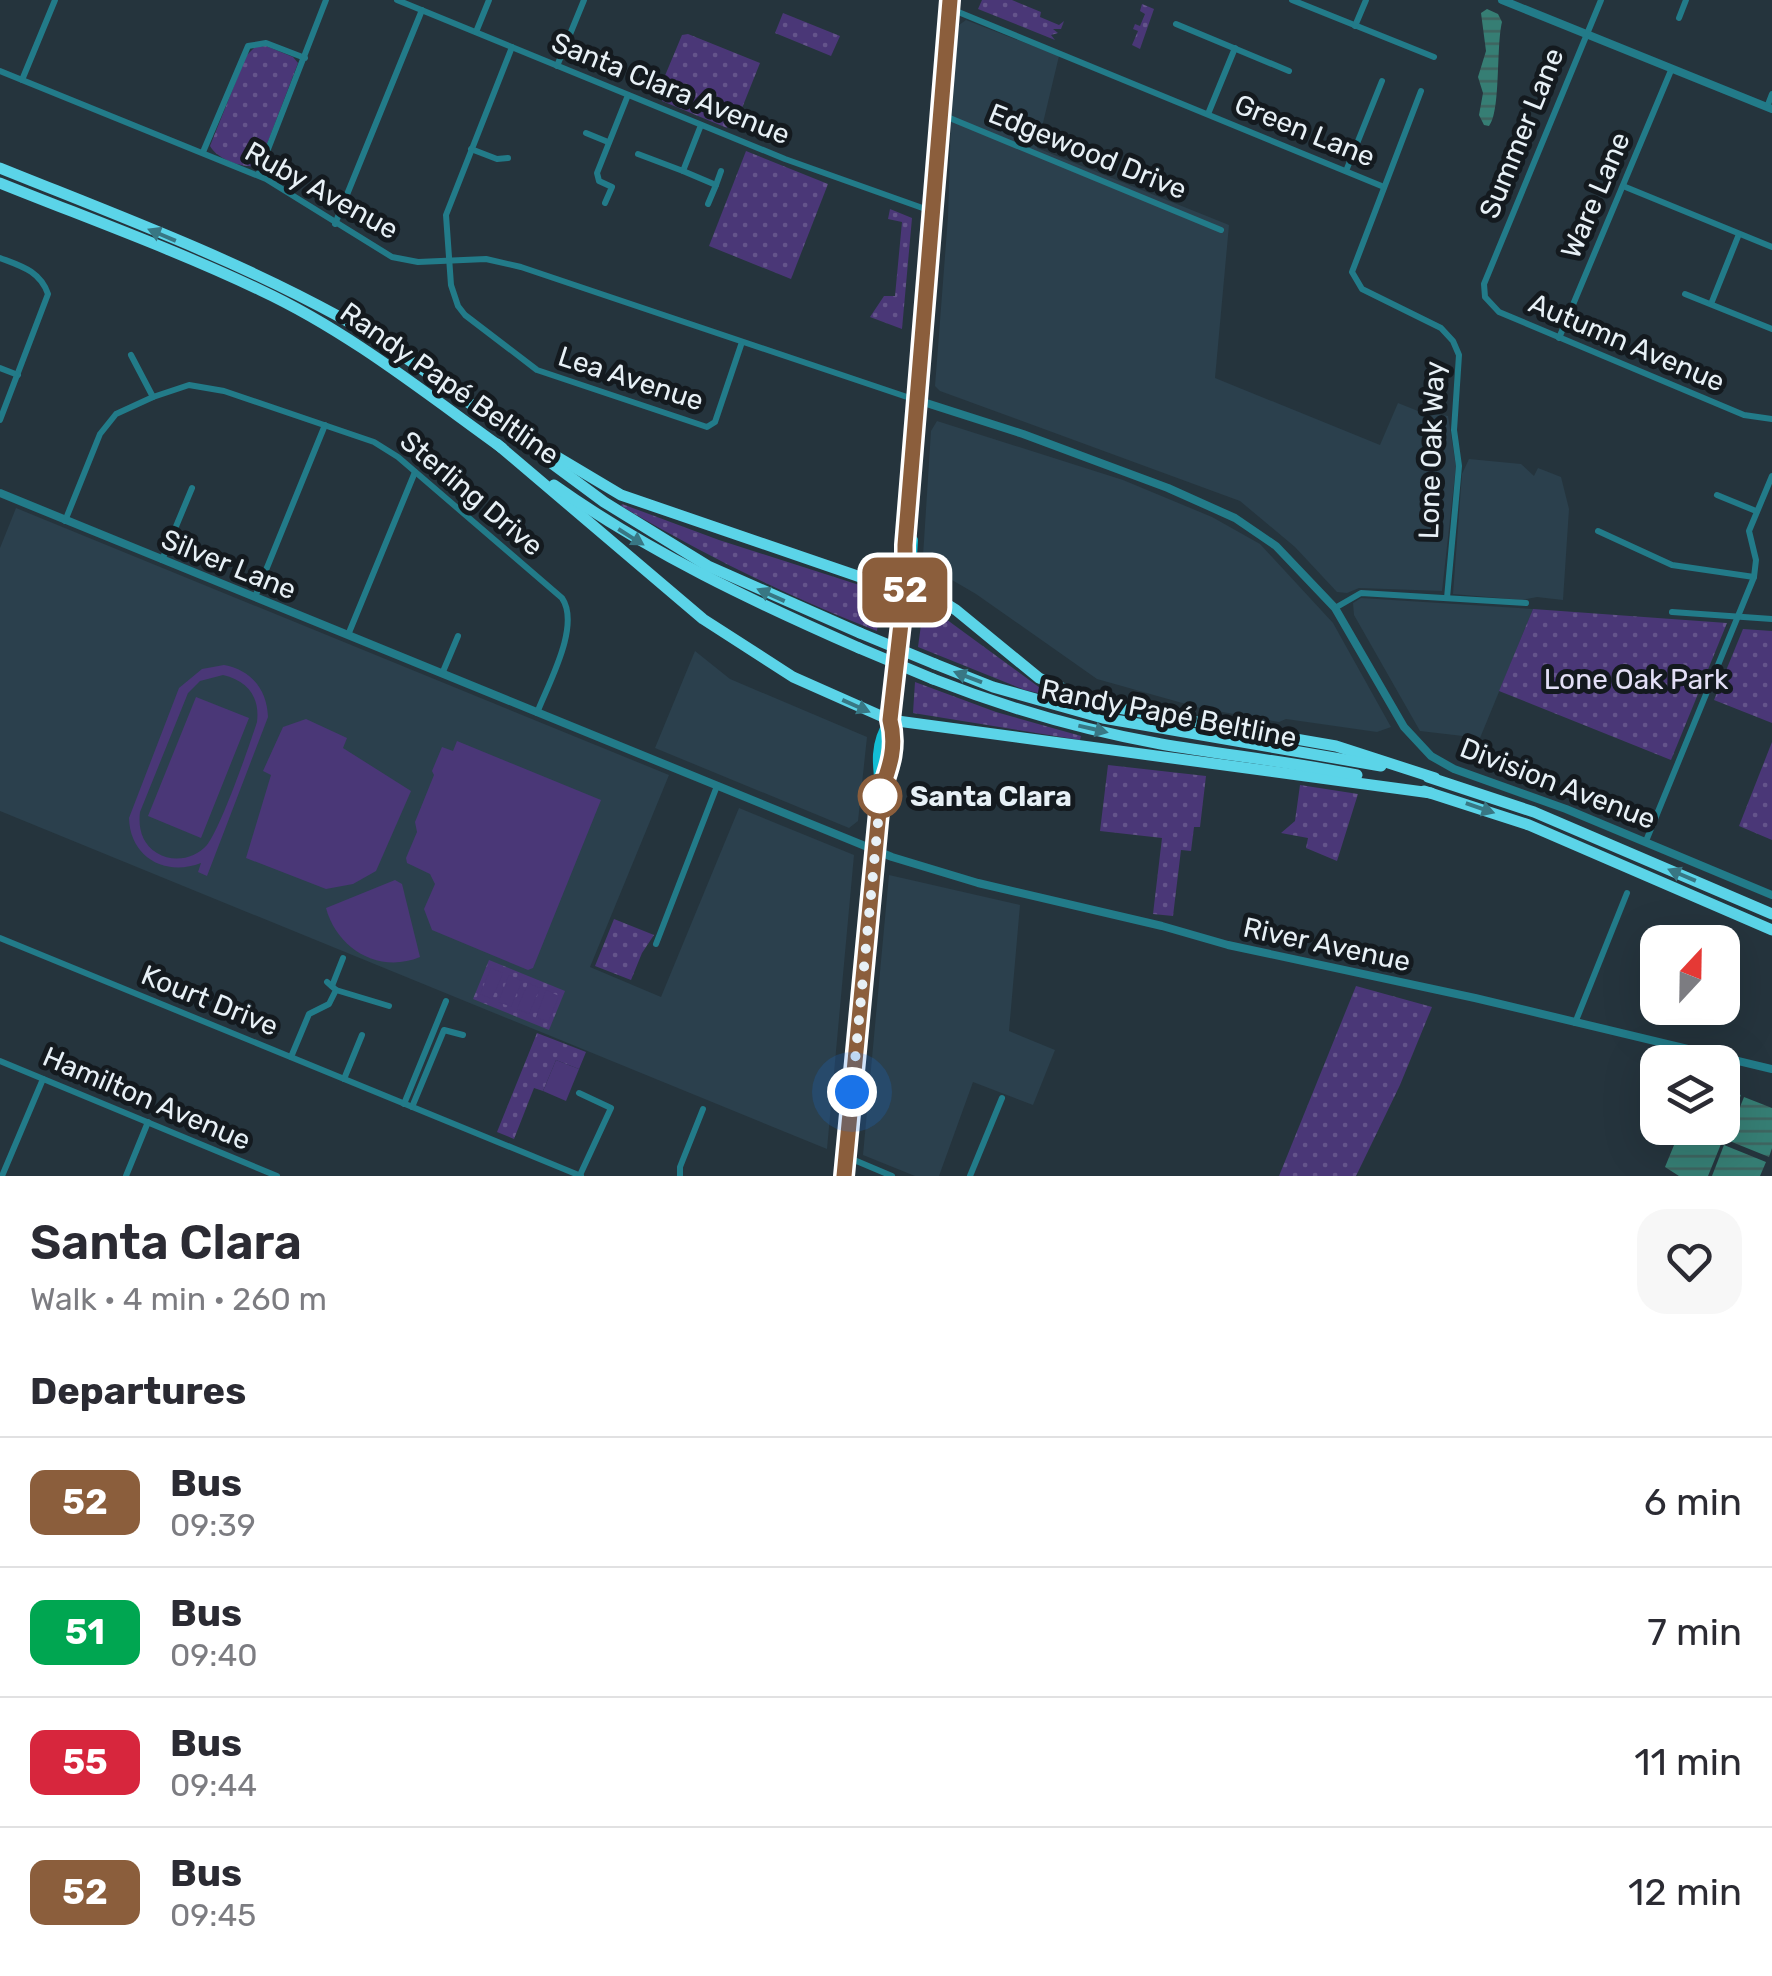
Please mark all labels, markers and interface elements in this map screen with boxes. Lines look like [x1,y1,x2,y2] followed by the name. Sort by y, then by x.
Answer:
[547,26,795,151] street label: Santa Clara Avenue
[1472,43,1571,223] street label: Summer Lane
[1230,87,1380,174] street label: Green Lane
[984,97,1192,206] street label: Edgewood Drive
[1554,127,1637,263] street label: Ware Lane
[239,135,404,246] street label: Ruby Avenue
[147,226,177,242] one-way arrow
[1524,286,1730,399] street label: Autumn Avenue
[334,295,566,471] street label: Randy Papé Beltline
[554,339,708,417] street label: Lea Avenue
[1412,360,1451,540] street label: Lone Oak Way
[394,424,550,563] street label: Sterling Drive
[157,522,301,606] street label: Silver Lane
[618,527,645,545] one-way arrow
[860,558,950,622] line badge: 52
[882,569,928,611] text: 52
[756,587,786,603] one-way arrow
[1544,663,1729,696] park label: Lone Oak Park
[952,669,982,684] one-way arrow
[1038,673,1300,754] street label: Randy Papé Beltline
[842,698,871,714] one-way arrow
[1078,722,1109,737] one-way arrow
[1455,731,1660,836] street label: Division Avenue
[859,775,901,817] marker: Santa Clara
[910,780,1072,813] place label: Santa Clara
[1465,801,1495,816] one-way arrow
[1667,867,1697,883] one-way arrow
[1240,911,1413,978] street label: River Avenue
[1640,925,1740,1025] north arrow
[1640,925,1740,1145] map controls
[137,958,283,1043] street label: Kourt Drive
[38,1040,255,1157] street label: Hamilton Avenue
[1640,1045,1740,1145] button: layers
[827,1067,877,1117] your location
[1637,1209,1742,1314] button: heart
[30,1214,302,1271] text: Santa Clara
[30,1280,327,1318] text: Walk · 4 min · 260 m
[30,1368,246,1414] text: Departures
[170,1460,242,1506] text: Bus
[1644,1479,1742,1525] text: 6 min
[62,1481,108,1523] text: 52
[170,1506,256,1544] text: 09:39
[170,1590,242,1636] text: Bus
[1647,1609,1742,1655] text: 7 min
[65,1611,105,1653] text: 51
[170,1636,258,1674] text: 09:40
[170,1720,242,1766] text: Bus
[1634,1739,1742,1785] text: 11 min
[62,1741,108,1783] text: 55
[170,1766,257,1804] text: 09:44
[170,1850,242,1896] text: Bus
[1628,1869,1742,1915] text: 12 min
[62,1871,108,1913] text: 52
[170,1896,256,1934] text: 09:45

